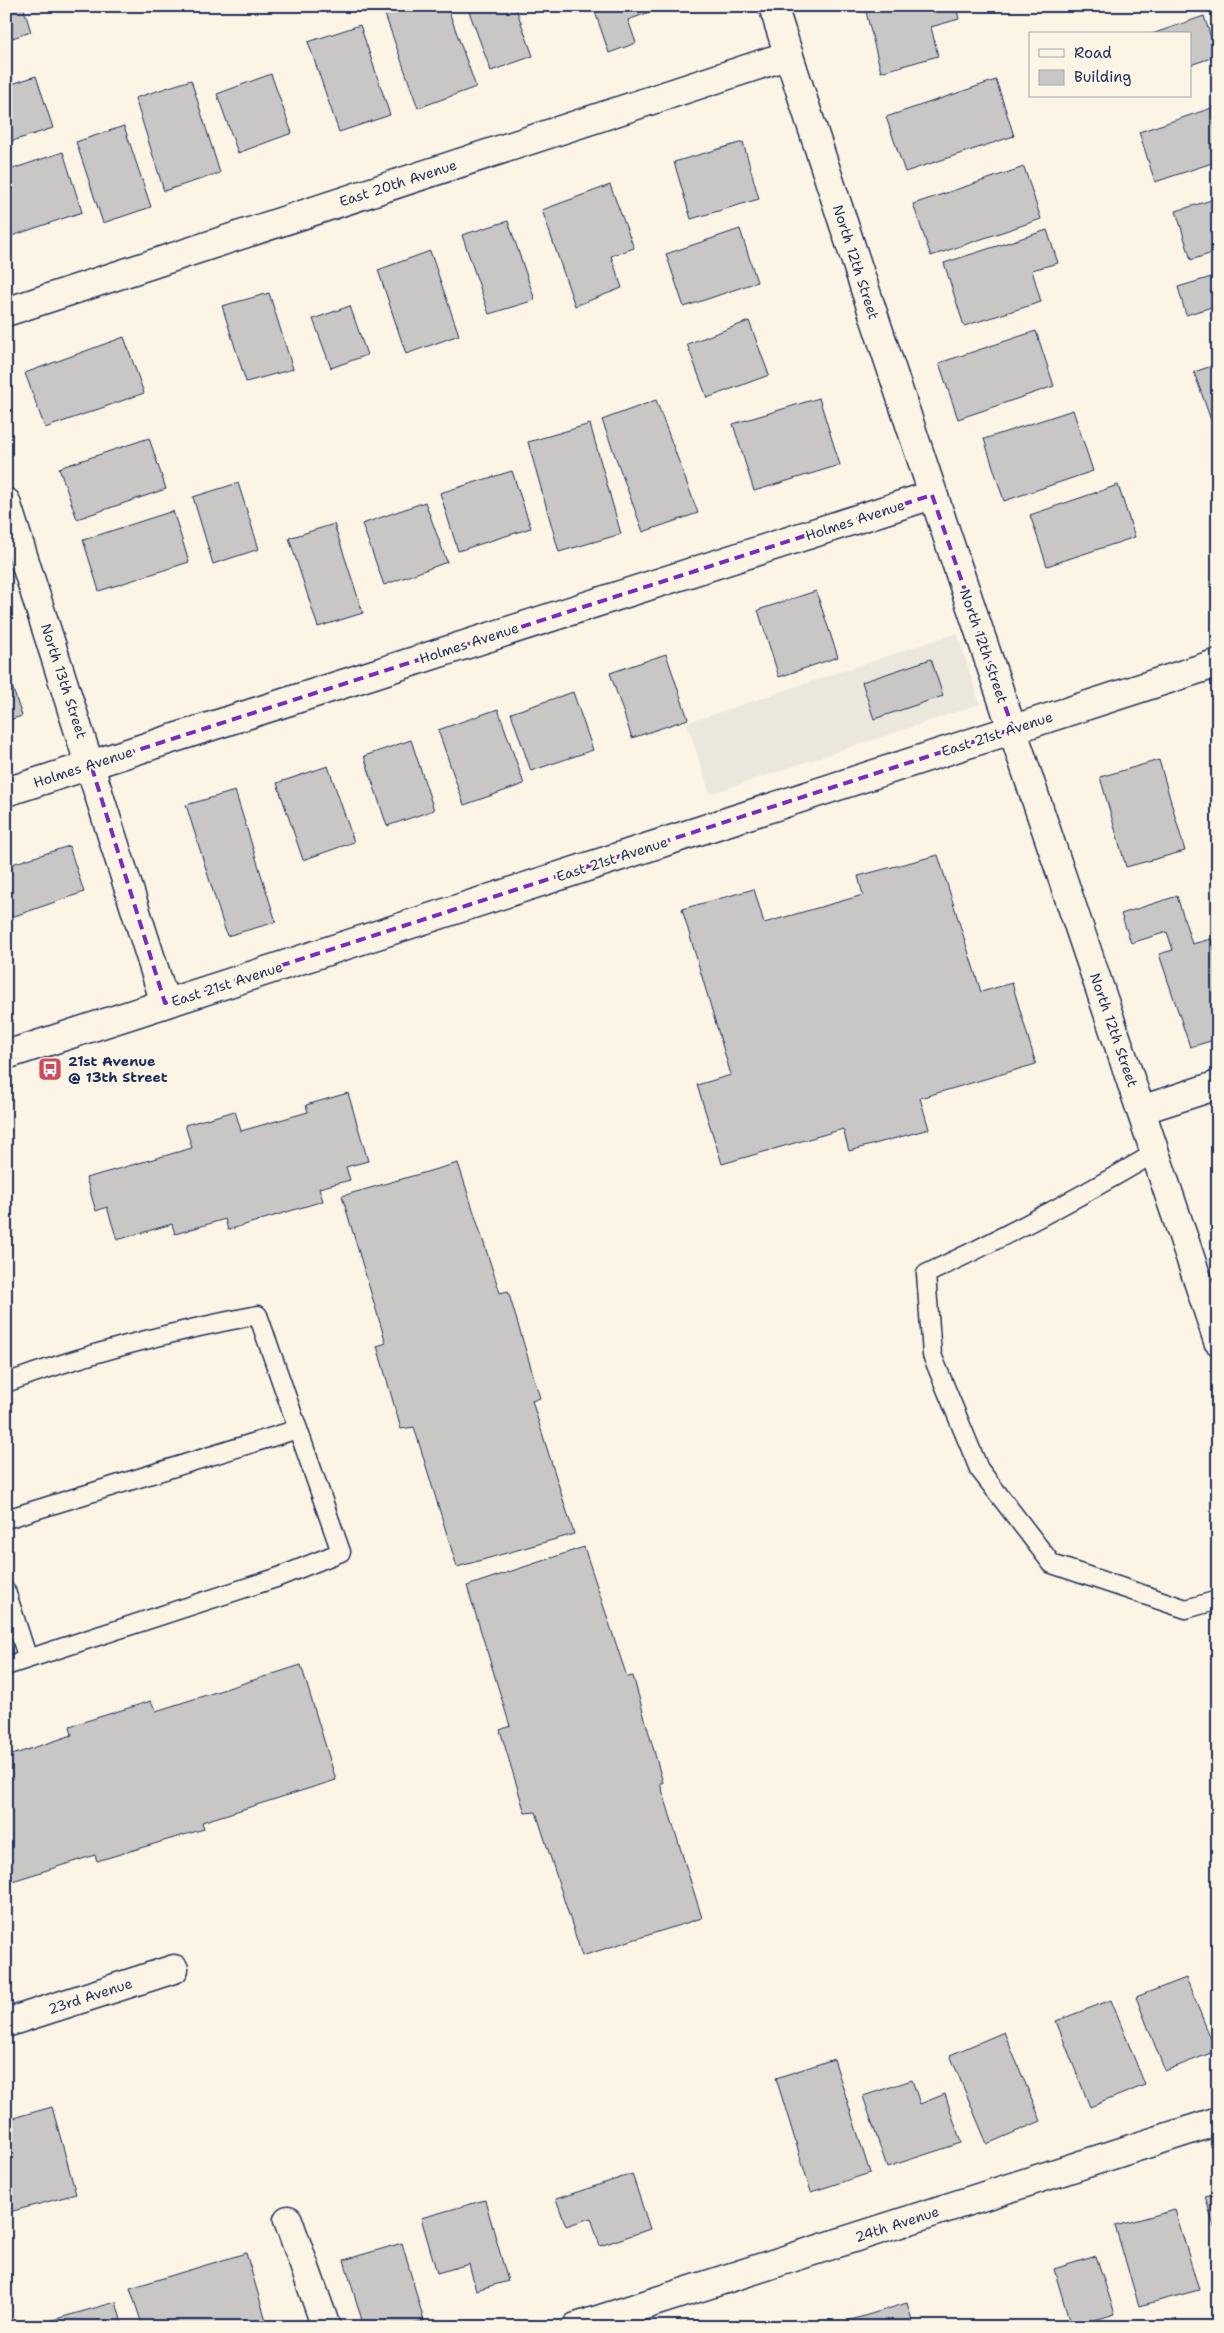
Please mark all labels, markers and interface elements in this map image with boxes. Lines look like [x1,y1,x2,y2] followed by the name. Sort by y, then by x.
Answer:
[1029,32,1192,98] legend
[1074,43,1112,63] text: Road
[1074,67,1131,87] text: Building
[337,155,459,211] street label: East 20th Avenue
[829,202,883,322] street label: North 12th Street
[803,495,907,545] street label: Holmes Avenue
[956,587,1012,705] street label: North 12th Street
[417,618,521,668] street label: Holmes Avenue
[37,621,91,741] street label: North 13th Street
[939,707,1055,760] street label: East 21st Avenue
[31,742,135,792] street label: Holmes Avenue
[554,832,670,885] street label: East 21st Avenue
[169,957,285,1010] street label: East 21st Avenue
[1086,971,1142,1089] street label: North 12th Street
[68,1052,168,1086] place label: 21st Avenue @ 13th Street
[37,1056,63,1082] bus stop icon: 21st Avenue @ 13th Street
[46,1974,134,2018] street label: 23rd Avenue
[853,2202,941,2246] street label: 24th Avenue

